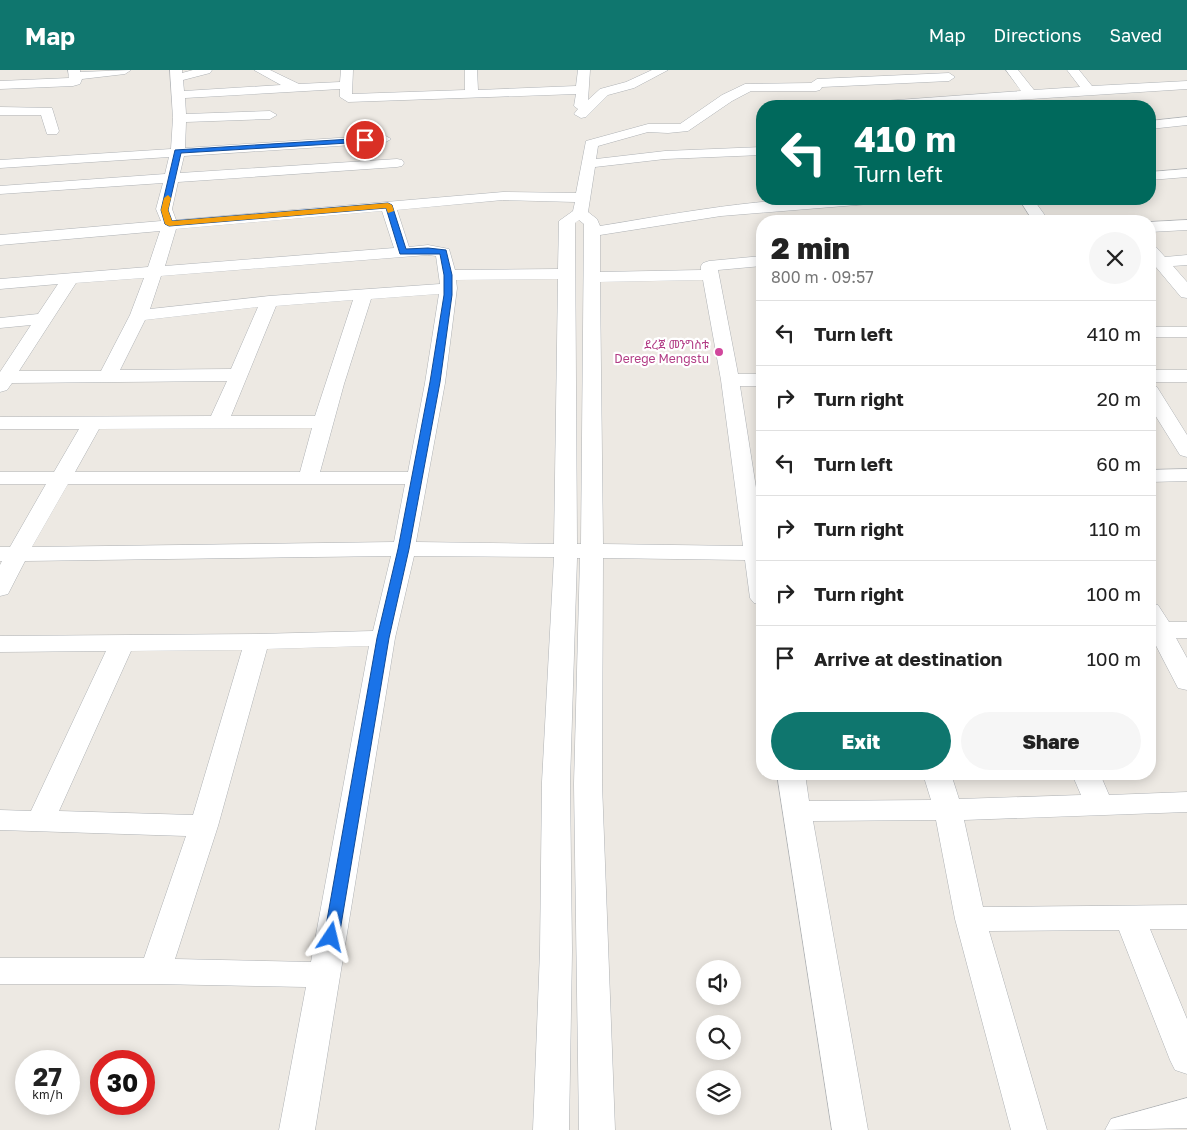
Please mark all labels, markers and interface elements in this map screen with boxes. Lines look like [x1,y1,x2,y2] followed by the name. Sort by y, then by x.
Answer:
[25,21,75,50] text: Map
[929,24,965,46] text: Map
[993,24,1081,46] text: Directions
[1109,24,1162,46] text: Saved
[854,118,956,160] text: 410 m
[344,119,386,161] pin
[771,120,836,185] icon: left
[351,126,379,154] icon: arrive
[854,160,943,187] text: Turn left
[771,230,850,266] text: 2 min
[1089,232,1141,284] button: close
[771,267,874,287] text: 800 m · 09:57
[771,319,799,347] icon: left
[814,322,893,345] text: Turn left
[1087,322,1141,345] text: 410 m
[614,337,710,366] place label: ደረጀ መንግስቱ Derege Mengstu
[713,346,725,358] marker: ደረጀ መንግስቱ Derege Mengstu
[771,384,799,412] icon: right
[814,387,904,410] text: Turn right
[1097,387,1141,410] text: 20 m
[771,449,799,477] icon: left
[814,452,893,475] text: Turn left
[1096,452,1141,475] text: 60 m
[771,514,799,542] icon: right
[814,517,904,540] text: Turn right
[1089,517,1141,540] text: 110 m
[771,579,799,607] icon: right
[814,582,904,605] text: Turn right
[1087,582,1141,605] text: 100 m
[771,644,799,672] icon: arrive
[814,647,1002,670] text: Arrive at destination
[1087,647,1141,670] text: 100 m
[771,712,951,770] button: Exit
[961,712,1141,770] button: Share
[304,910,356,962] position arrow
[696,960,741,1115] map controls
[696,960,741,1005] button: sound
[696,1015,741,1060] button: search
[90,1050,155,1115] speed limit sign: 30
[33,1061,62,1092] text: 27
[696,1070,741,1115] button: layers
[32,1087,63,1102] text: km/h

